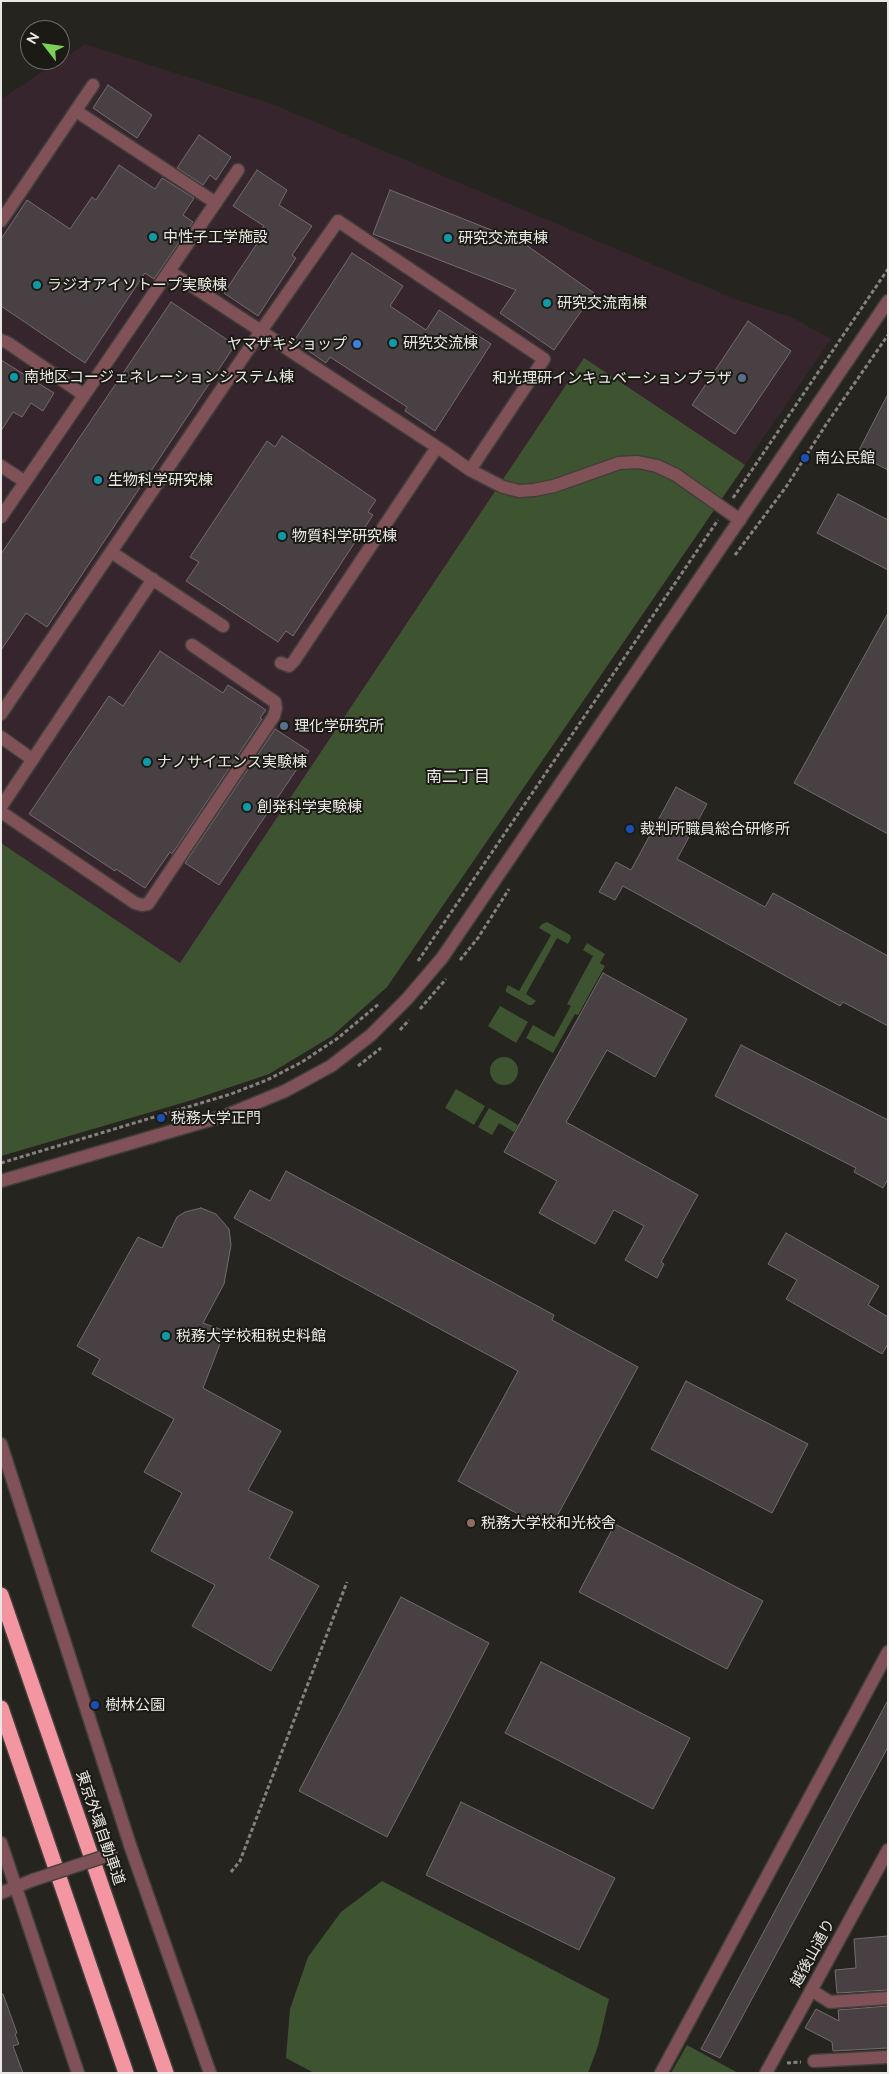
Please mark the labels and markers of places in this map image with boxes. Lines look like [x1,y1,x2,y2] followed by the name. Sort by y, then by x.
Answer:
[163,228,268,246] place label: 中性子工学施設
[458,229,548,247] place label: 研究交流東棟
[147,231,159,243] marker: 中性子工学施設
[442,232,454,244] marker: 研究交流東棟
[47,276,227,294] place label: ラジオアイソトープ実験棟
[31,279,43,291] marker: ラジオアイソトープ実験棟
[557,294,647,312] place label: 研究交流南棟
[541,297,553,309] marker: 研究交流南棟
[403,334,478,352] place label: 研究交流棟
[227,335,347,353] place label: ヤマザキショップ
[387,337,399,349] marker: 研究交流棟
[351,338,363,350] marker: ヤマザキショップ
[24,368,294,386] place label: 南地区コージェネレーションシステム棟
[492,369,732,387] place label: 和光理研インキュベーションプラザ
[8,371,20,383] marker: 南地区コージェネレーションシステム棟
[736,372,748,384] marker: 和光理研インキュベーションプラザ
[815,449,875,467] place label: 南公民館
[799,452,811,464] marker: 南公民館
[108,471,213,489] place label: 生物科学研究棟
[92,474,104,486] marker: 生物科学研究棟
[292,527,397,545] place label: 物質科学研究棟
[276,530,288,542] marker: 物質科学研究棟
[294,717,384,735] place label: 理化学研究所
[278,720,290,732] marker: 理化学研究所
[157,753,307,771] place label: ナノサイエンス実験棟
[141,756,153,768] marker: ナノサイエンス実験棟
[257,798,362,816] place label: 創発科学実験棟
[241,801,253,813] marker: 創発科学実験棟
[640,820,790,838] place label: 裁判所職員総合研修所
[624,823,636,835] marker: 裁判所職員総合研修所
[171,1109,261,1127] place label: 税務大学正門
[155,1112,167,1124] marker: 税務大学正門
[176,1327,326,1345] place label: 税務大学校租税史料館
[160,1330,172,1342] marker: 税務大学校租税史料館
[481,1514,616,1532] place label: 税務大学校和光校舎
[465,1517,477,1529] marker: 税務大学校和光校舎
[105,1696,165,1714] place label: 樹林公園
[89,1699,101,1711] marker: 樹林公園

